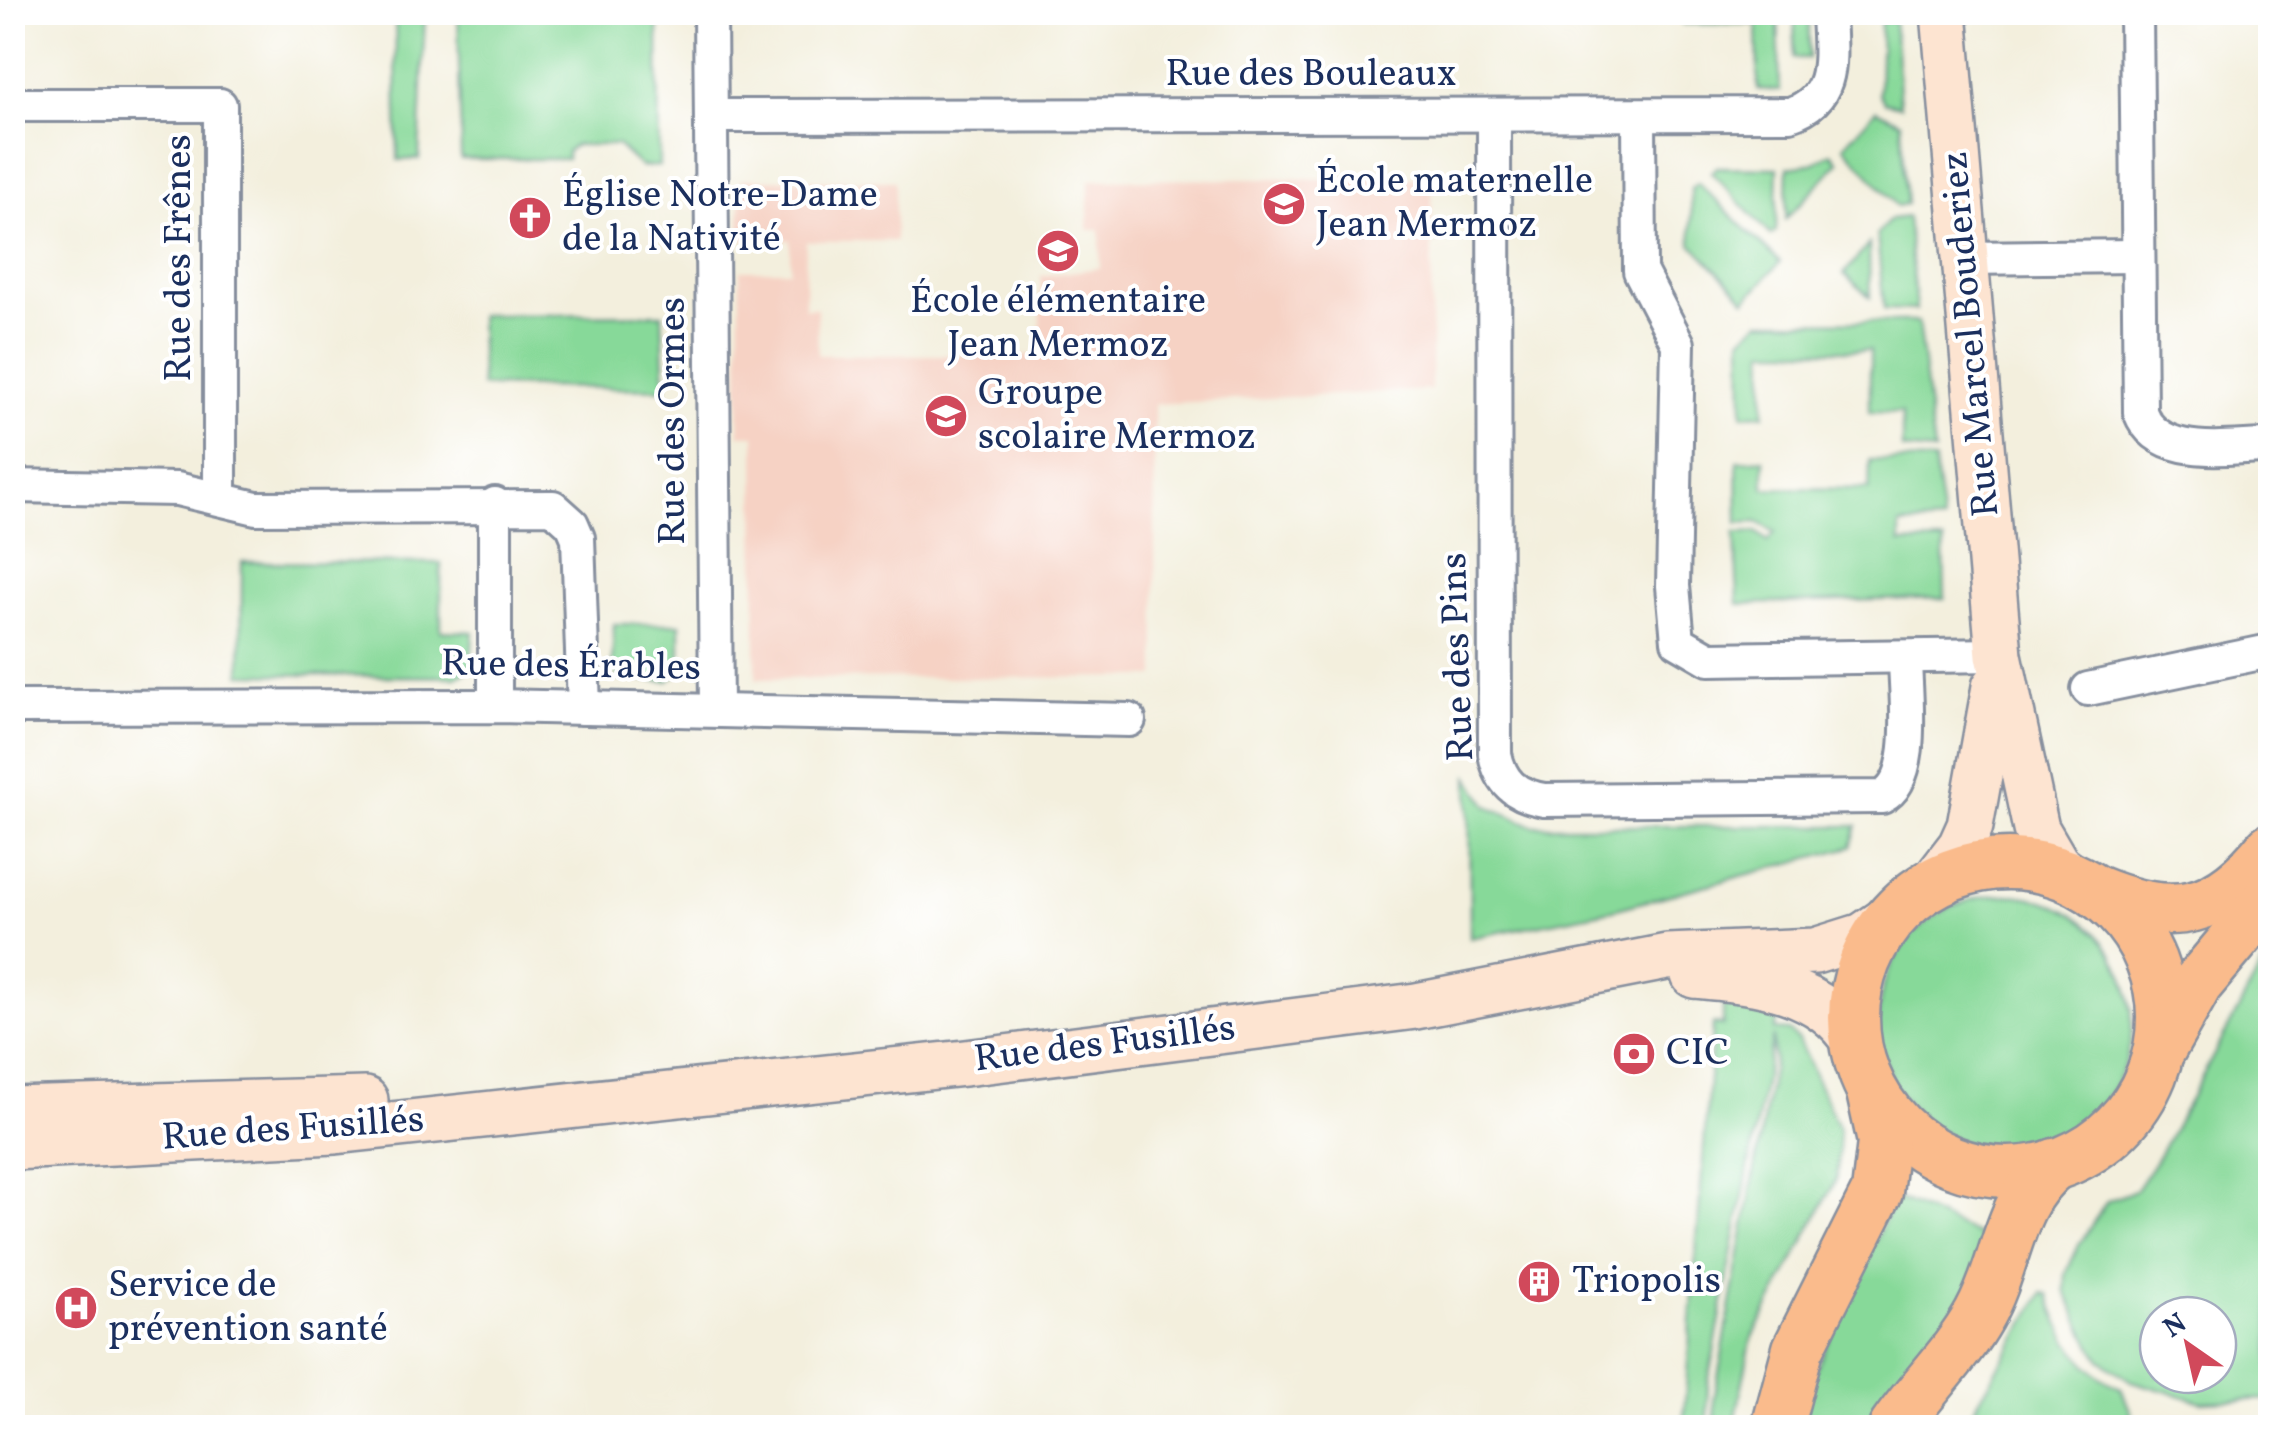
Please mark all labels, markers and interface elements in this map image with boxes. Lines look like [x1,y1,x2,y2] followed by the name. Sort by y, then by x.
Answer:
[1165,49,1457,102] street label: Rue des Bouleaux
[154,134,207,382] street label: Rue des Frênes
[1930,149,2014,519] street label: Rue Marcel Bouderiez
[1316,156,1593,253] place label: École maternelle Jean Mermoz
[562,170,878,267] place label: Église Notre-Dame de la Nativité
[1261,181,1307,227] school or university icon: École maternelle Jean Mermoz
[507,195,553,241] church icon: Église Notre-Dame de la Nativité
[1035,228,1081,274] school or university icon: École élémentaire Jean Mermoz
[910,276,1206,373] place label: École élémentaire Jean Mermoz
[648,297,701,545] street label: Rue des Ormes
[978,368,1256,465] place label: Groupe scolaire Mermoz
[923,393,969,439] school or university icon: Groupe scolaire Mermoz
[1429,552,1489,762] street label: Rue des Pins
[441,638,701,696] street label: Rue des Érables
[971,1003,1239,1087] street label: Rue des Fusillés
[1666,1028,1729,1081] place label: CIC
[1611,1031,1657,1077] bank icon: CIC
[160,1094,426,1166] street label: Rue des Fusillés
[1572,1256,1721,1309] place label: Triopolis
[1516,1259,1562,1305] building icon: Triopolis
[108,1260,388,1357] place label: Service de prévention santé
[53,1285,99,1331] hospital icon: Service de prévention santé
[2138,1295,2238,1395] north arrow
[2156,1304,2195,1348] text: N

